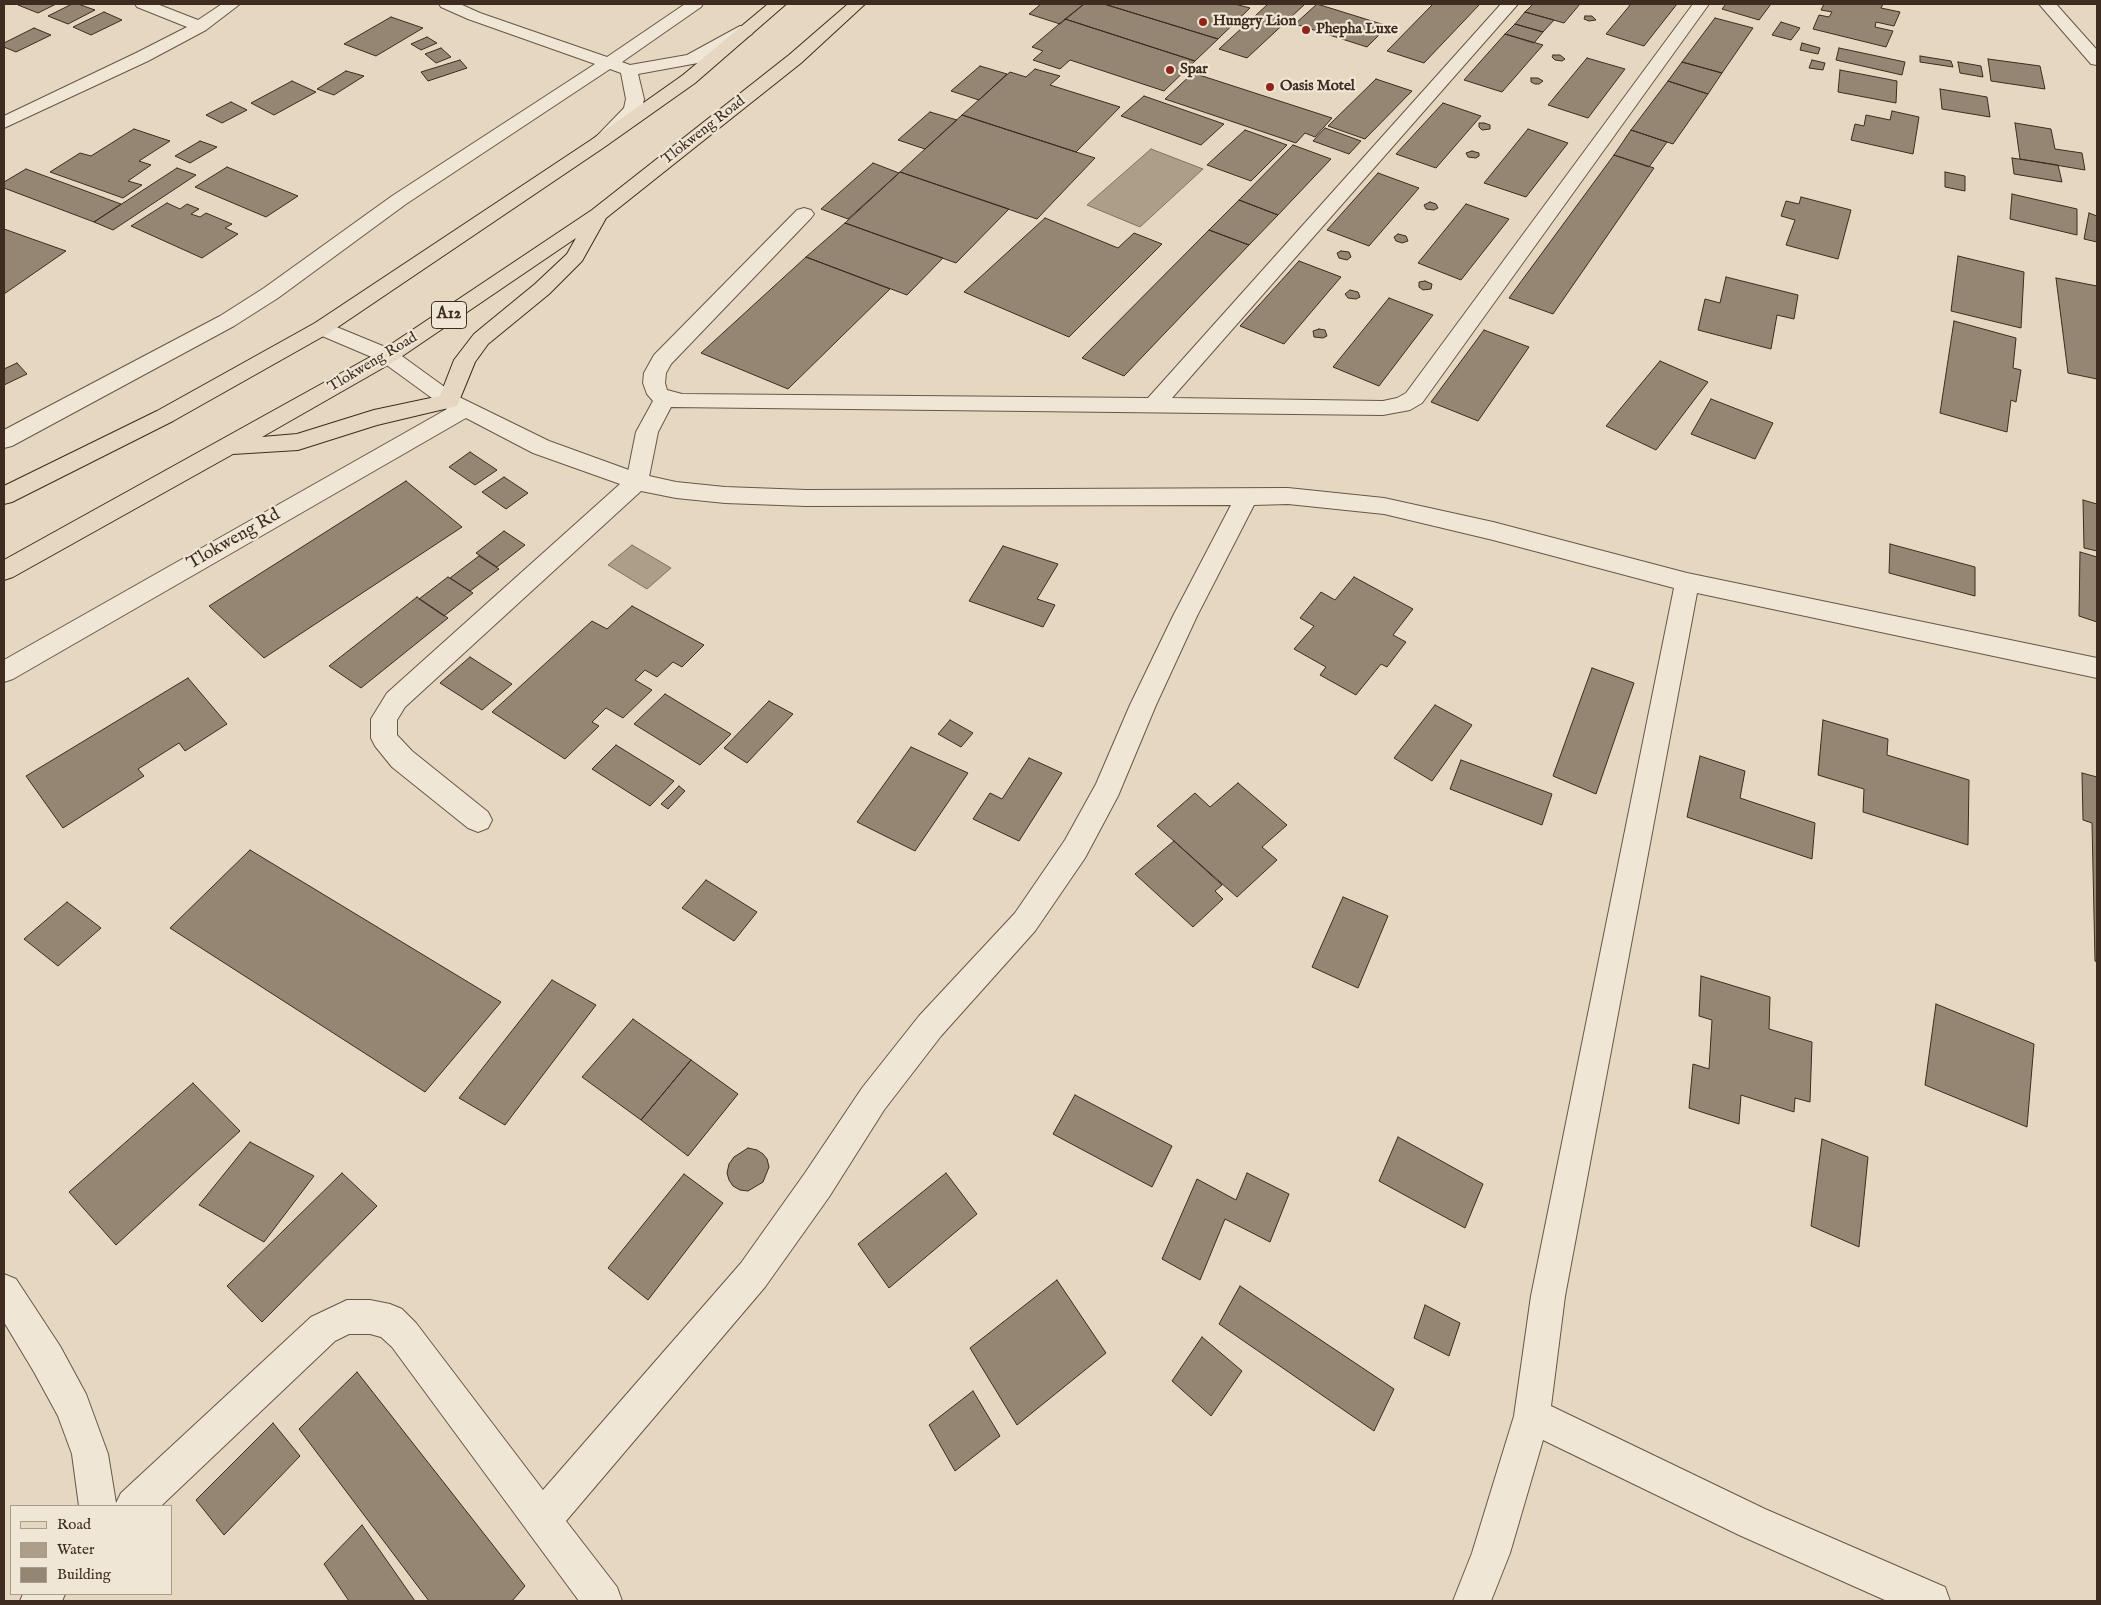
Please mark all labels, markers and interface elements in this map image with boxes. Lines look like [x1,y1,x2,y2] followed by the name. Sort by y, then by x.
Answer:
[1213,13,1296,31] place label: Hungry Lion
[1197,16,1209,28] marker: Hungry Lion
[1316,21,1398,39] place label: Phepha Luxe
[1300,24,1312,36] marker: Phepha Luxe
[1180,61,1208,79] place label: Spar
[1164,64,1176,76] marker: Spar
[1280,78,1355,96] place label: Oasis Motel
[1264,81,1276,93] marker: Oasis Motel
[659,93,749,169] street label: Tlokweng Road
[432,302,466,328] road number: A12
[325,329,421,397] street label: Tlokweng Road
[184,505,284,575] street label: Tlokweng Rd
[10,1505,172,1595] legend
[57,1515,91,1534] text: Road
[57,1540,94,1559] text: Water
[57,1565,111,1584] text: Building

